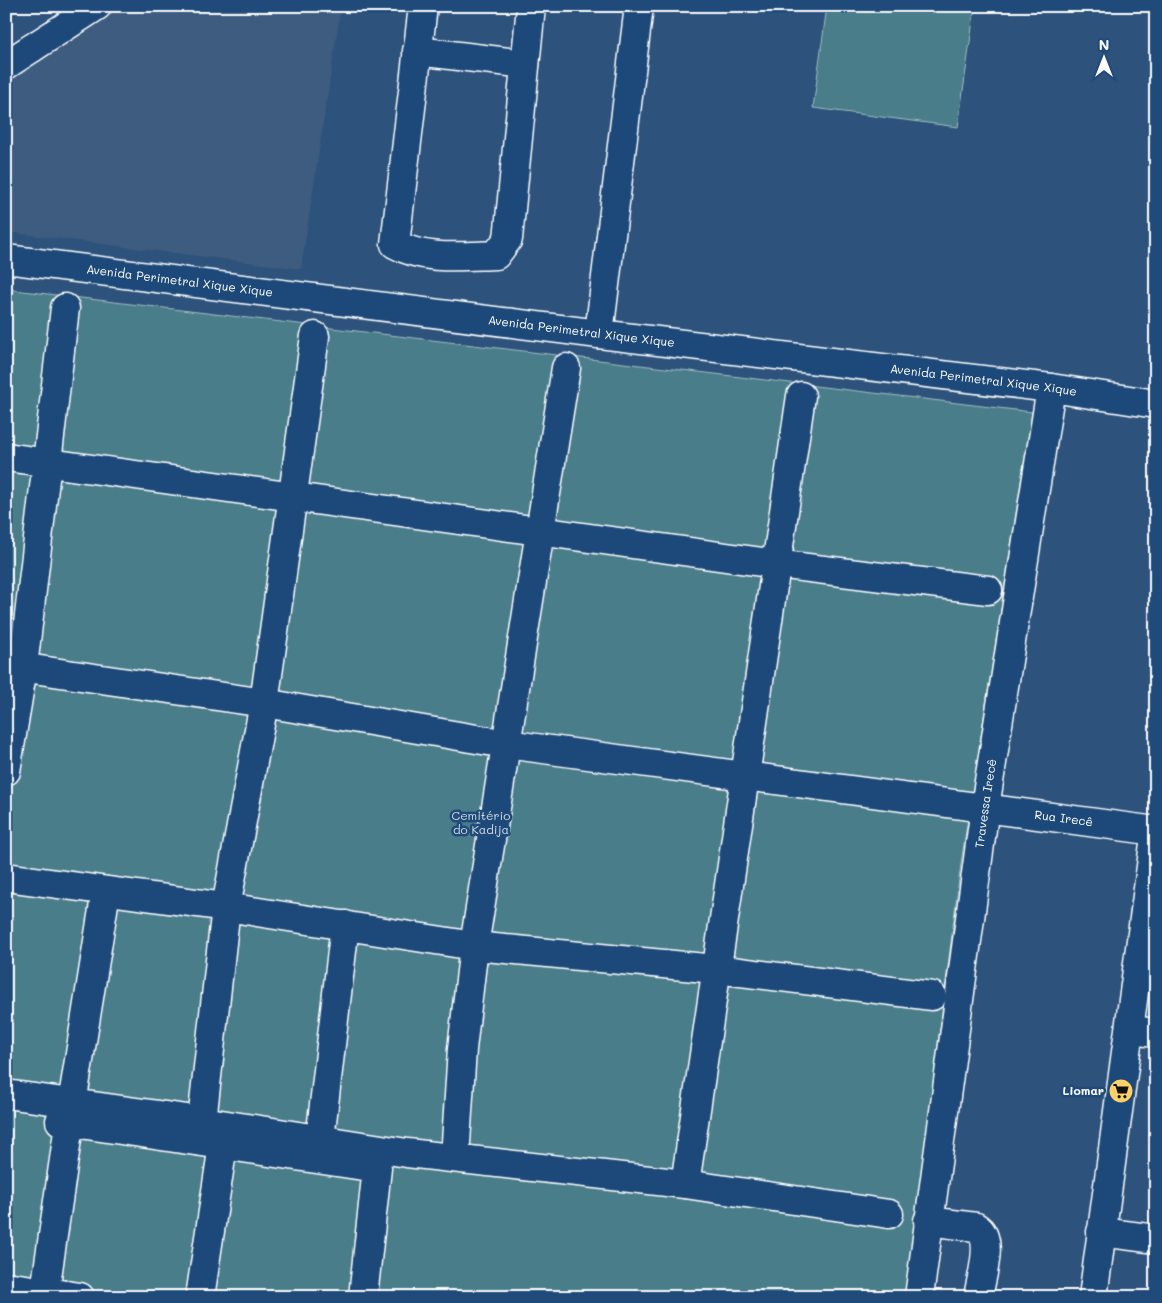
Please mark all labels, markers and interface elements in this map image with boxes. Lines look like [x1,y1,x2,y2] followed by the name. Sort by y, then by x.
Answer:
[1080,32,1130,82] north arrow
[1099,35,1109,54] text: N
[86,260,274,300] street label: Avenida Perimetral Xique Xique
[487,311,676,350] street label: Avenida Perimetral Xique Xique
[889,360,1078,399] street label: Avenida Perimetral Xique Xique
[971,757,999,849] street label: Travessa Irecê
[1034,806,1094,829] street label: Rua Irecê
[452,807,510,837] park label: Cemitério do Kadija
[1108,1078,1134,1104] supermarket icon: Liomar
[1063,1082,1104,1098] place label: Liomar

